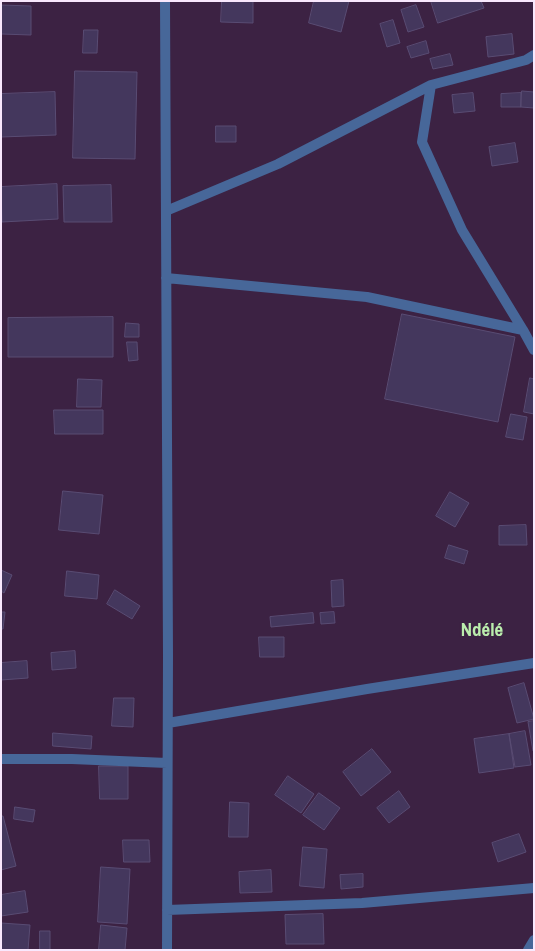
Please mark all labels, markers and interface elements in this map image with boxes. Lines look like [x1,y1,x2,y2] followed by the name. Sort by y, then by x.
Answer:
[461,620,503,642] district label: Ndélé

